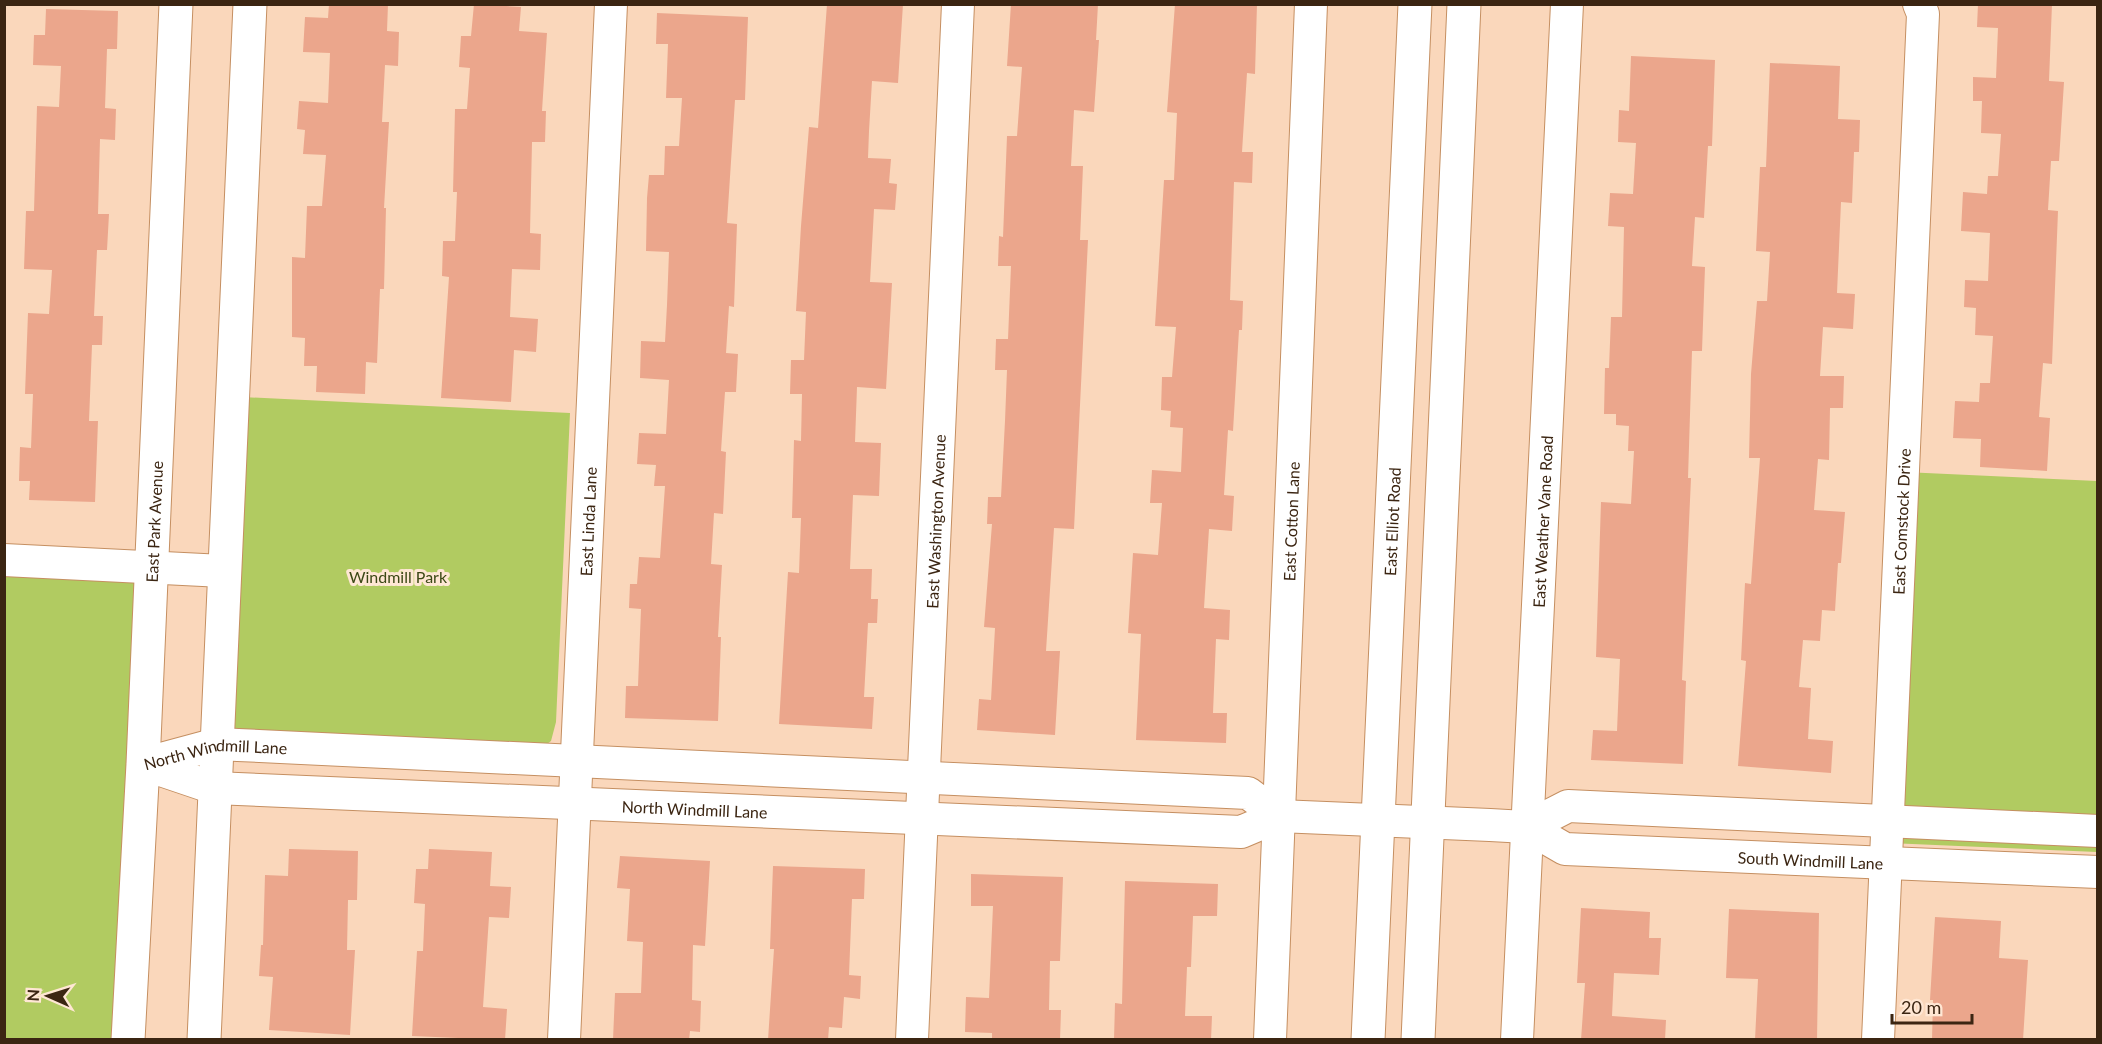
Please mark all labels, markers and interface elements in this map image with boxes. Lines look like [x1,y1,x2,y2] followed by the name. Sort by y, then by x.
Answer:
[922,434,948,609] street label: East Washington Avenue
[1528,435,1556,608] street label: East Weather Vane Road
[1888,448,1913,595] street label: East Comstock Drive
[141,460,166,583] street label: East Park Avenue
[1279,461,1302,582] street label: East Cotton Lane
[576,466,599,577] street label: East Linda Lane
[1380,467,1403,576] street label: East Elliot Road
[349,567,448,586] park label: Windmill Park
[142,734,288,773] street label: North Windmill Lane
[621,796,768,821] street label: North Windmill Lane
[1737,847,1884,872] street label: South Windmill Lane
[18,966,78,1026] north arrow
[1892,987,1972,1025] scale bar
[23,989,42,1002] text: N
[1901,996,1941,1018] text: 20 m

